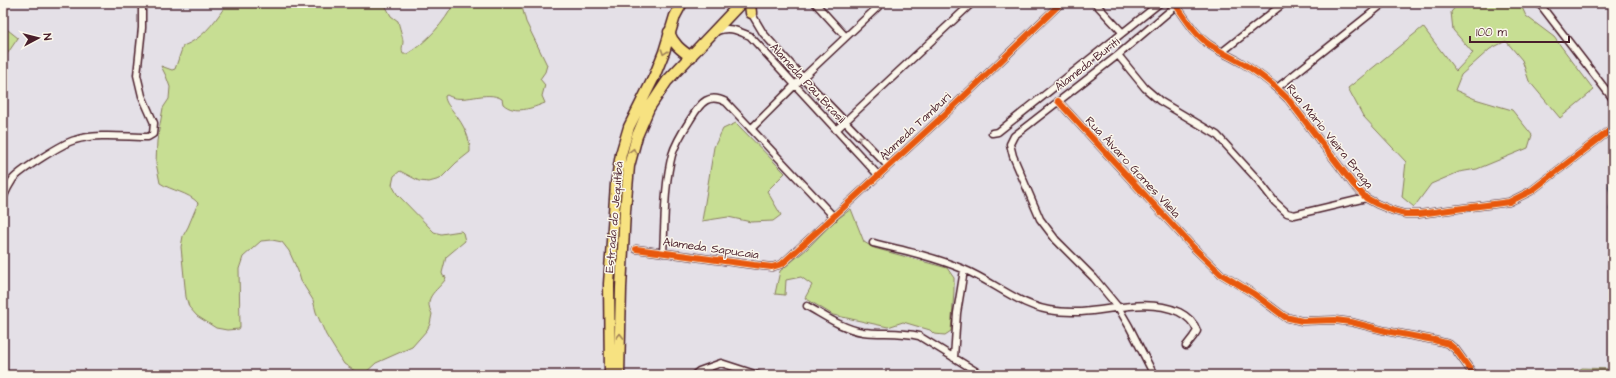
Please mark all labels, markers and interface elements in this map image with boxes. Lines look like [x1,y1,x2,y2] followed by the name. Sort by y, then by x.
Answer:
[18,18,58,58] north arrow
[1470,18,1569,44] scale bar
[1476,24,1507,41] text: 100 m
[40,33,55,41] text: N
[1051,33,1124,95] street label: Alameda Buriti
[766,39,849,127] street label: Alameda Pau Brasil
[660,48,668,55] one-way arrow
[1281,80,1377,193] street label: Rua Mário Vieira Braga
[876,88,955,164] street label: Alameda Tamburi
[1081,113,1184,222] street label: Rua Álvaro Gomes Vilela
[858,135,866,143] one-way arrow
[629,148,637,154] one-way arrow
[601,161,628,274] street label: Estrada do Jequitibá
[662,233,760,264] street label: Alameda Sapucaia
[616,333,624,339] one-way arrow

